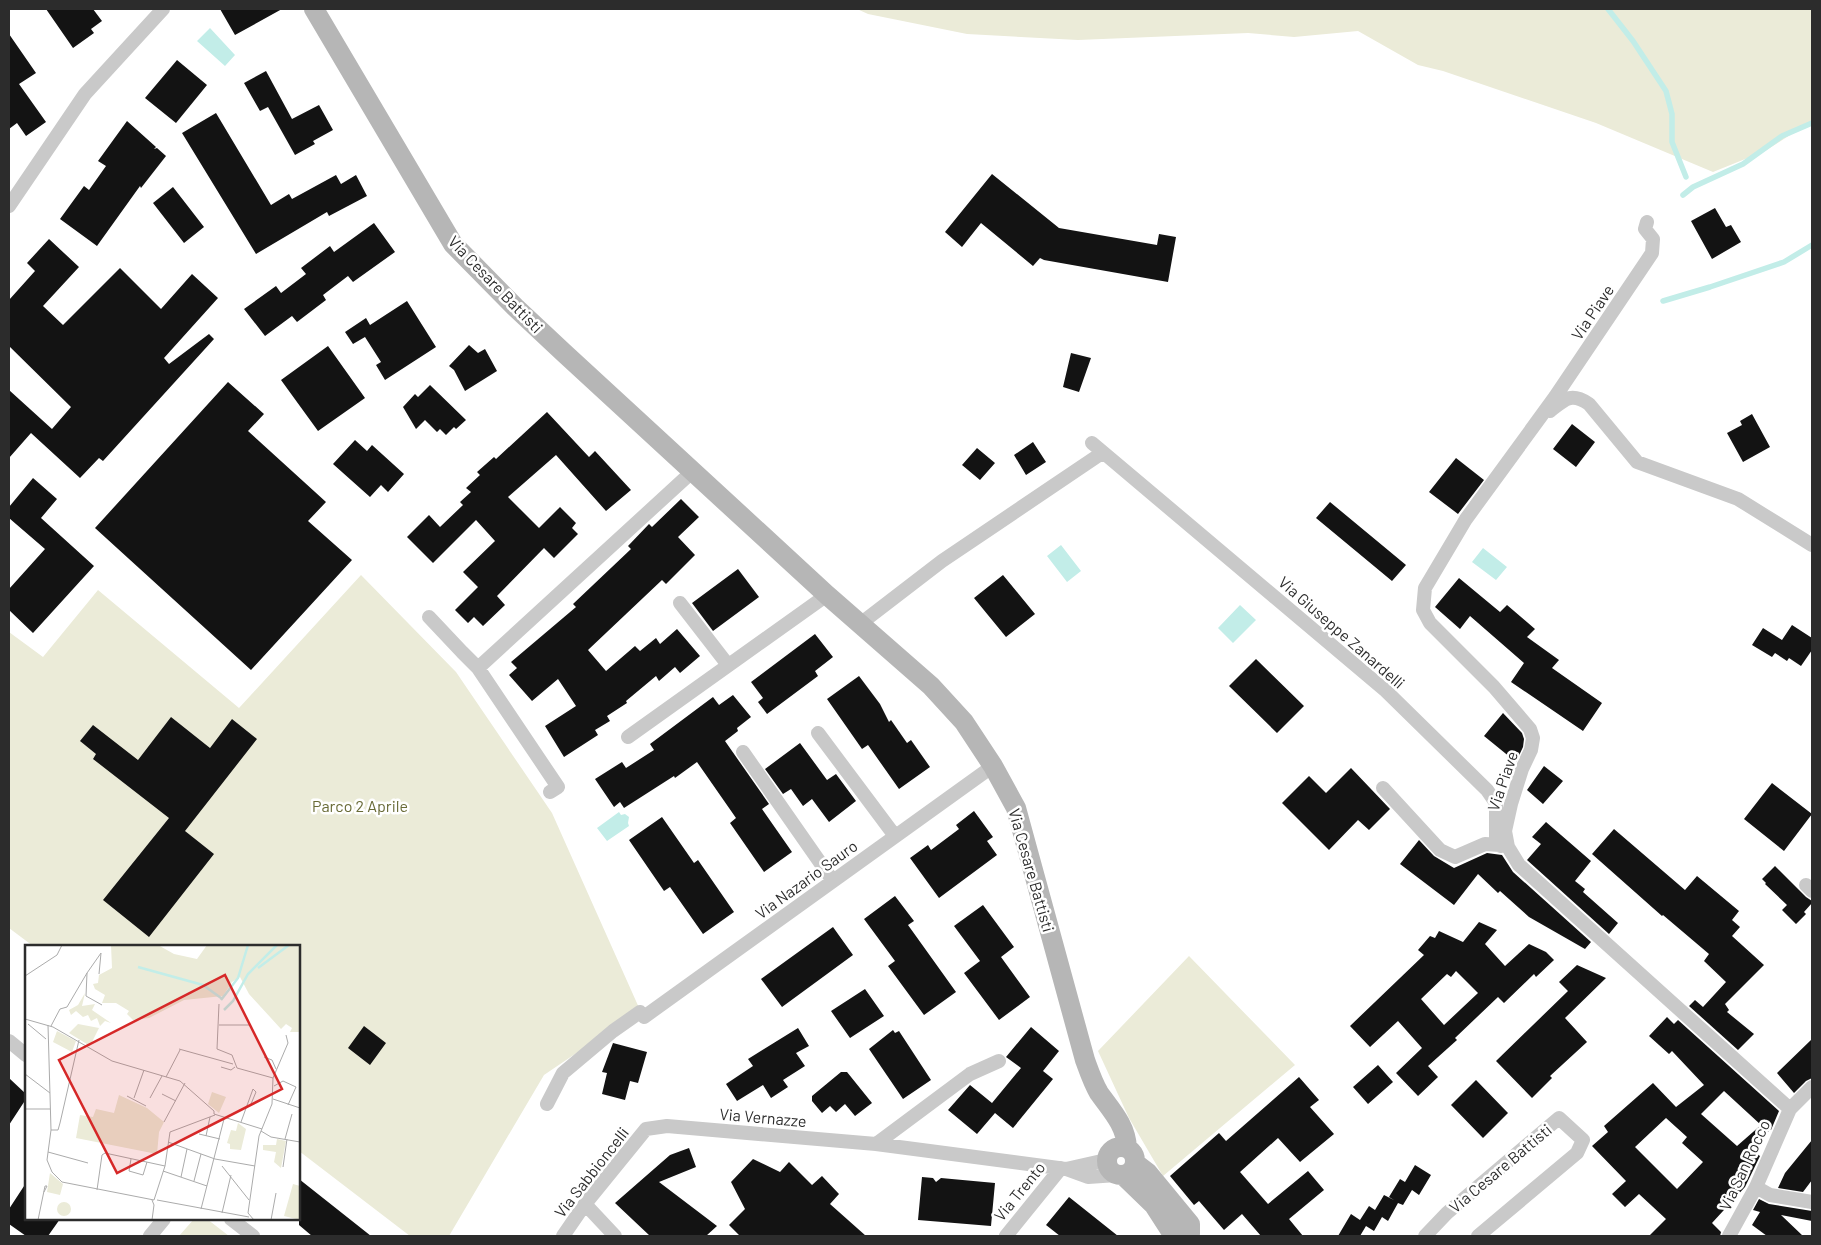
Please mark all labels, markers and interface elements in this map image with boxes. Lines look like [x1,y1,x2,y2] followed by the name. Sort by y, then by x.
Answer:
[445,231,547,337] street label: Via Cesare Battisti
[1567,281,1617,343] street label: Via Piave
[1275,572,1409,692] street label: Via Giuseppe Zanardelli
[1483,748,1521,814] street label: Via Piave
[312,796,408,815] park label: Parco 2 Aprile
[1005,806,1059,934] street label: Via Cesare Battisti
[751,836,861,922] street label: Via Nazario Sauro
[25,945,300,1220] inset map
[719,1104,807,1130] street label: Via Vernazze
[1715,1117,1773,1213] street label: Via San Rocco
[1445,1120,1555,1216] street label: Via Cesare Battisti
[550,1123,632,1221] street label: Via Sabbioncelli
[989,1158,1049,1224] street label: Via Trento

